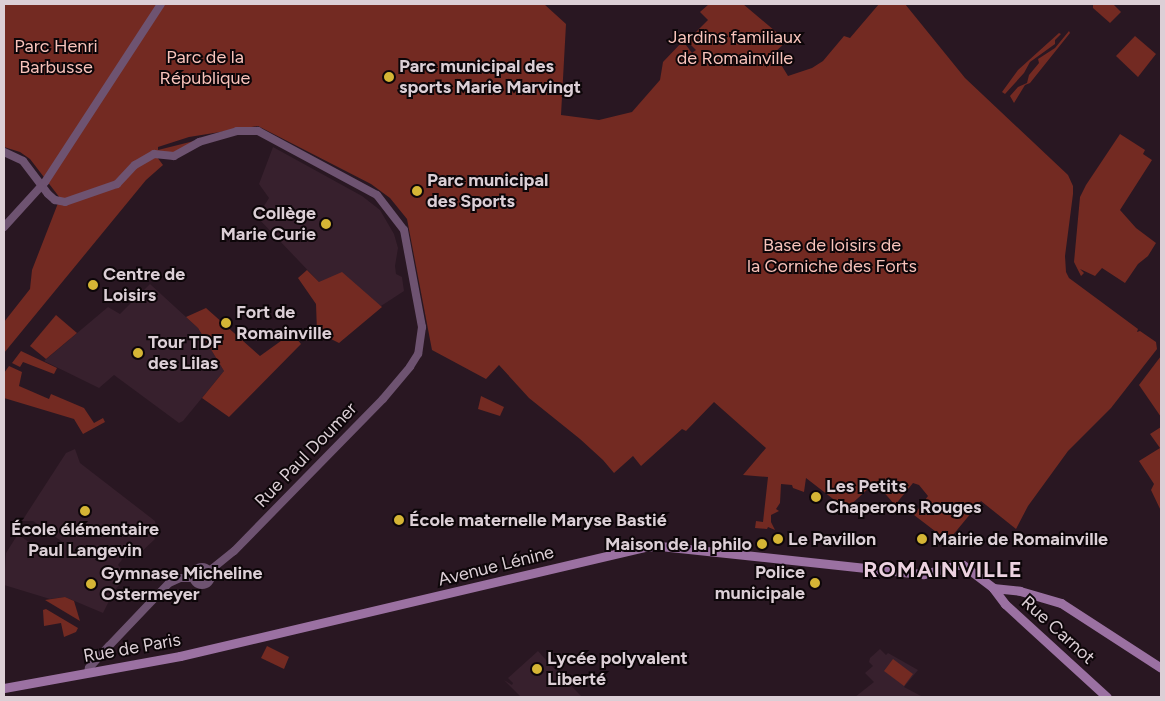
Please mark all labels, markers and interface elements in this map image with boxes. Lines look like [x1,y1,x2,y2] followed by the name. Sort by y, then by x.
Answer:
[668,27,802,70] park label: Jardins familiaux de Romainville
[14,36,98,78] park label: Parc Henri Barbusse
[160,47,250,90] park label: Parc de la République
[399,56,581,98] place label: Parc municipal des sports Marie Marvingt
[383,71,395,83] marker: Parc municipal des sports Marie Marvingt
[427,170,548,212] place label: Parc municipal des Sports
[411,185,423,197] marker: Parc municipal des Sports
[220,203,316,245] place label: Collège Marie Curie
[320,218,332,230] marker: Collège Marie Curie
[747,235,917,278] park label: Base de loisirs de la Corniche des Forts
[103,264,185,306] place label: Centre de Loisirs
[87,279,99,291] marker: Centre de Loisirs
[236,302,332,344] place label: Fort de Romainville
[220,317,232,329] marker: Fort de Romainville
[148,332,222,374] place label: Tour TDF des Lilas
[132,347,144,359] marker: Tour TDF des Lilas
[250,398,362,512] street label: Rue Paul Doumer
[826,476,981,518] place label: Les Petits Chaperons Rouges
[810,491,822,503] marker: Les Petits Chaperons Rouges
[79,505,91,517] marker: École élémentaire Paul Langevin
[409,509,667,531] place label: École maternelle Maryse Bastié
[393,514,405,526] marker: École maternelle Maryse Bastié
[11,519,159,562] place label: École élémentaire Paul Langevin
[788,528,876,550] place label: Le Pavillon
[932,528,1108,550] place label: Mairie de Romainville
[605,533,752,555] place label: Maison de la philo
[772,533,784,545] marker: Le Pavillon
[916,533,928,545] marker: Mairie de Romainville
[756,538,768,550] marker: Maison de la philo
[436,541,556,591] street label: Avenue Lénine
[862,557,1024,583] district label: ROMAINVILLE
[715,562,805,604] place label: Police municipale
[101,563,262,606] place label: Gymnase Micheline Ostermeyer
[809,577,821,589] marker: Police municipale
[85,578,97,590] marker: Gymnase Micheline Ostermeyer
[1017,591,1099,669] street label: Rue Carnot
[82,629,182,667] street label: Rue de Paris
[547,648,688,691] place label: Lycée polyvalent Liberté
[531,663,543,675] marker: Lycée polyvalent Liberté

